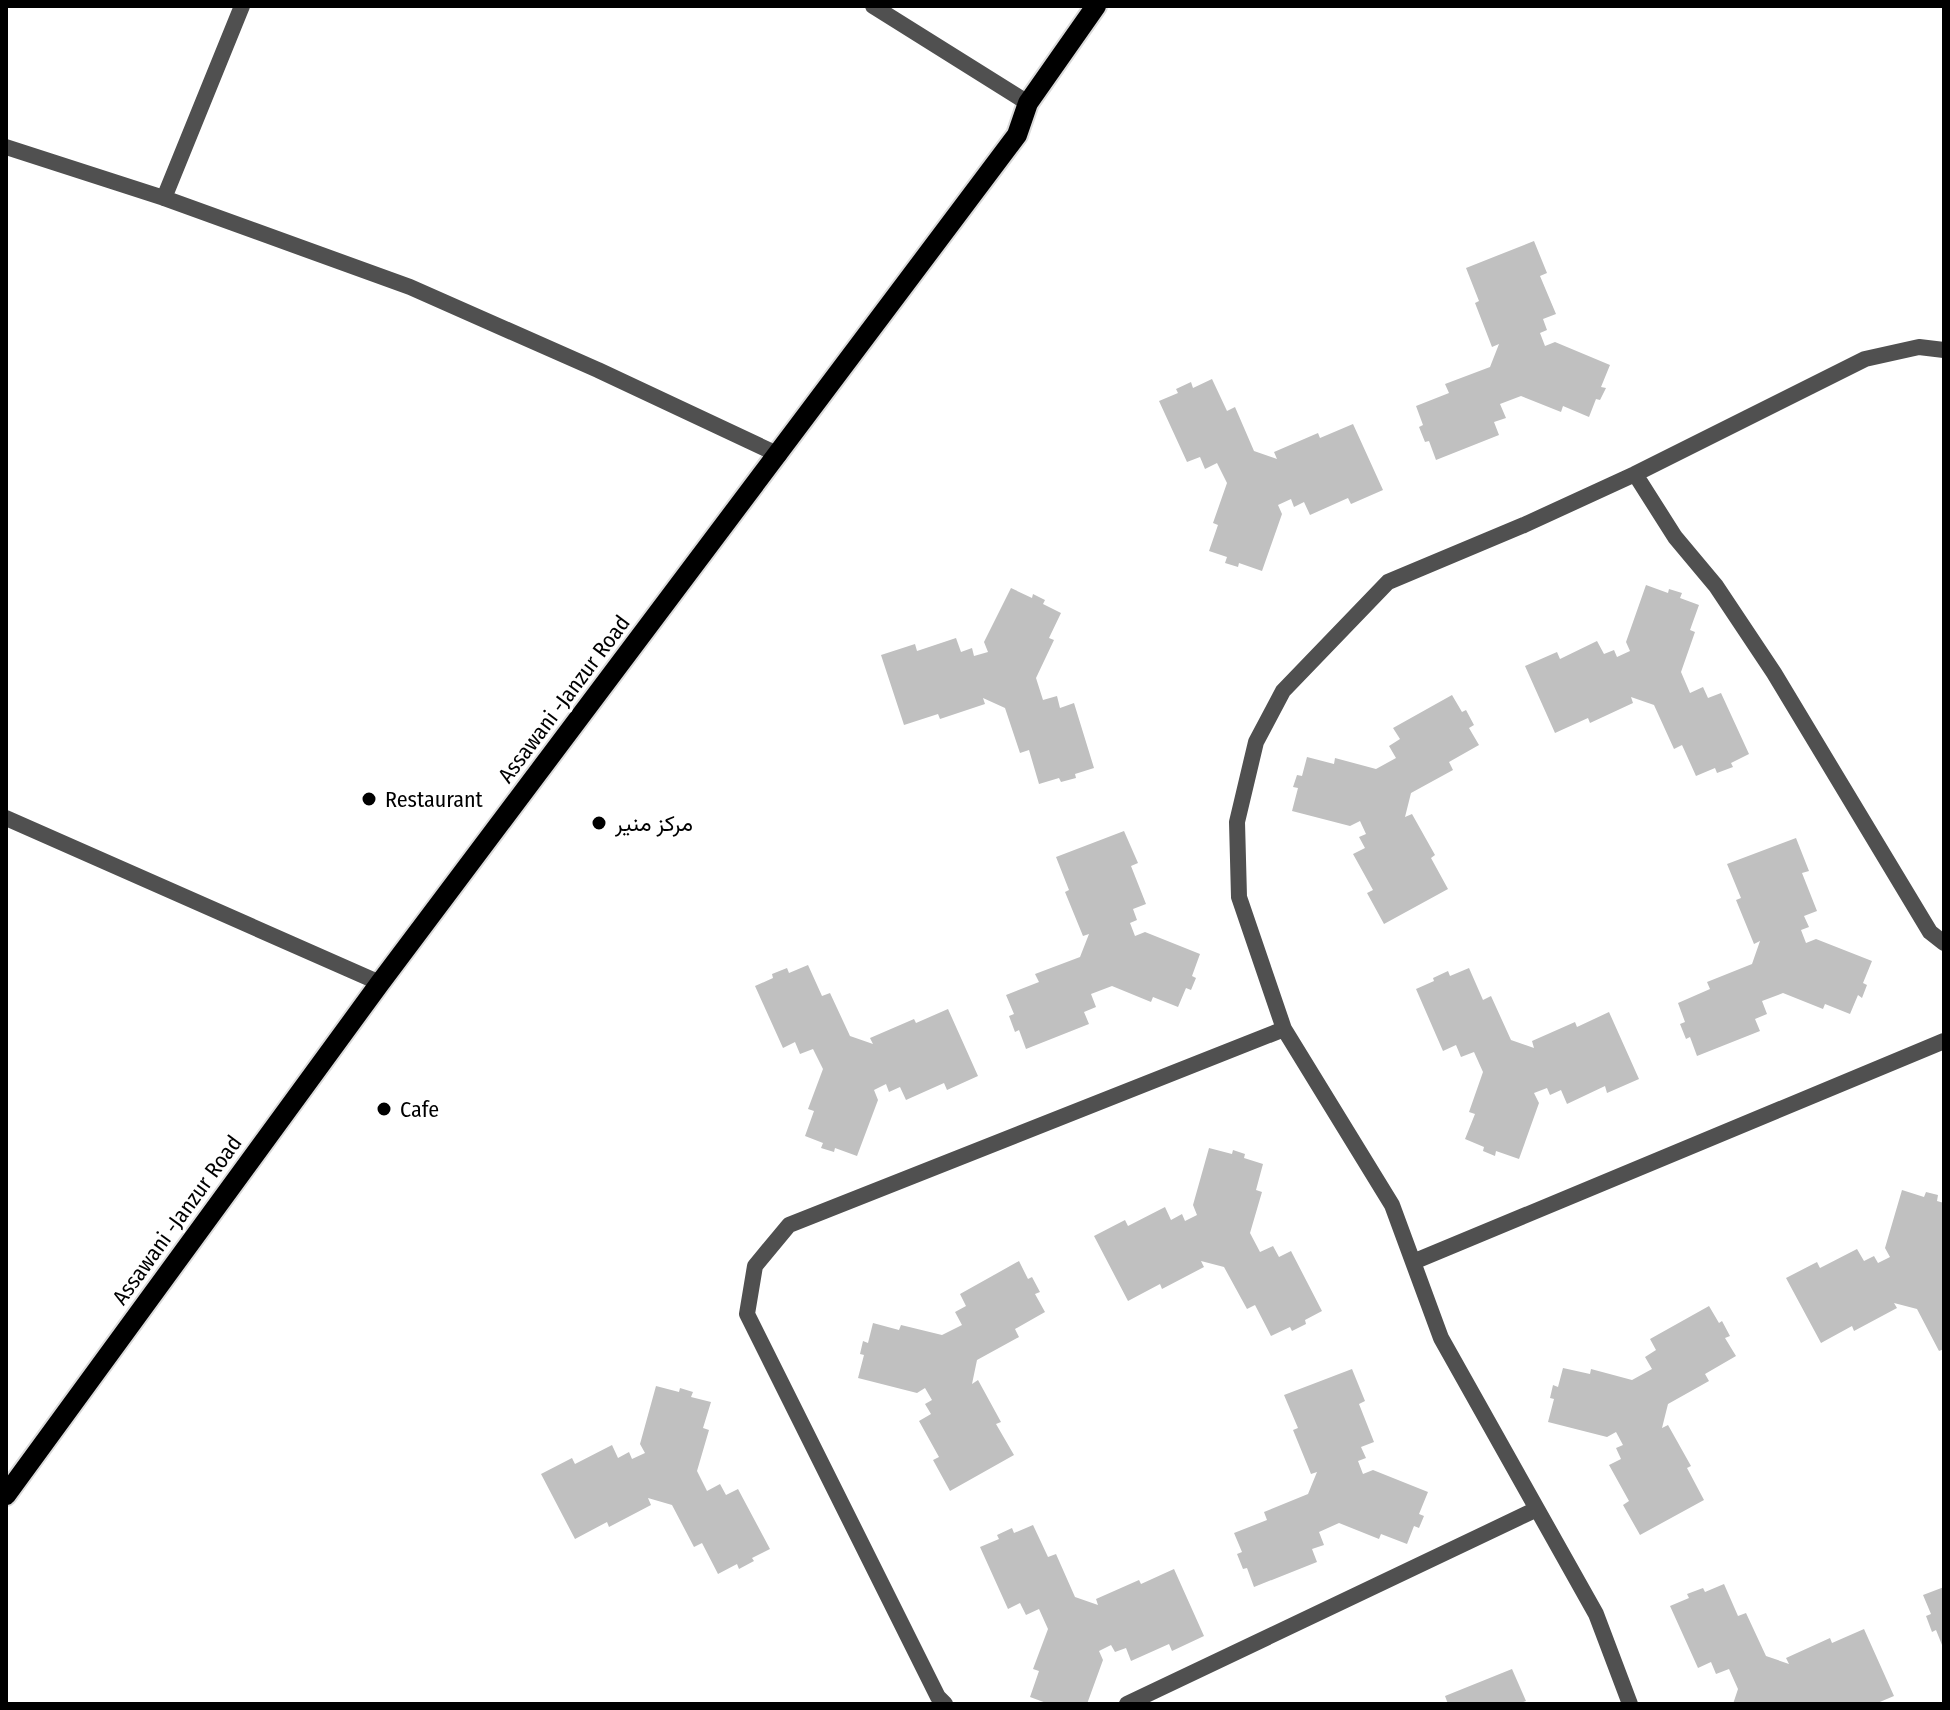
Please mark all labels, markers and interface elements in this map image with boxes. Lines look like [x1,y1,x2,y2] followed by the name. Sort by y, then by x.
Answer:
[492,610,636,788] street label: Assawani -Janzur Road
[385,786,484,813] place label: Restaurant
[360,790,378,808] marker: Restaurant
[614,810,693,837] place label: مركز منير
[590,814,608,832] marker: مركز منير
[400,1096,439,1123] place label: Cafe
[375,1100,393,1118] marker: Cafe
[107,1130,247,1310] street label: Assawani -Janzur Road

